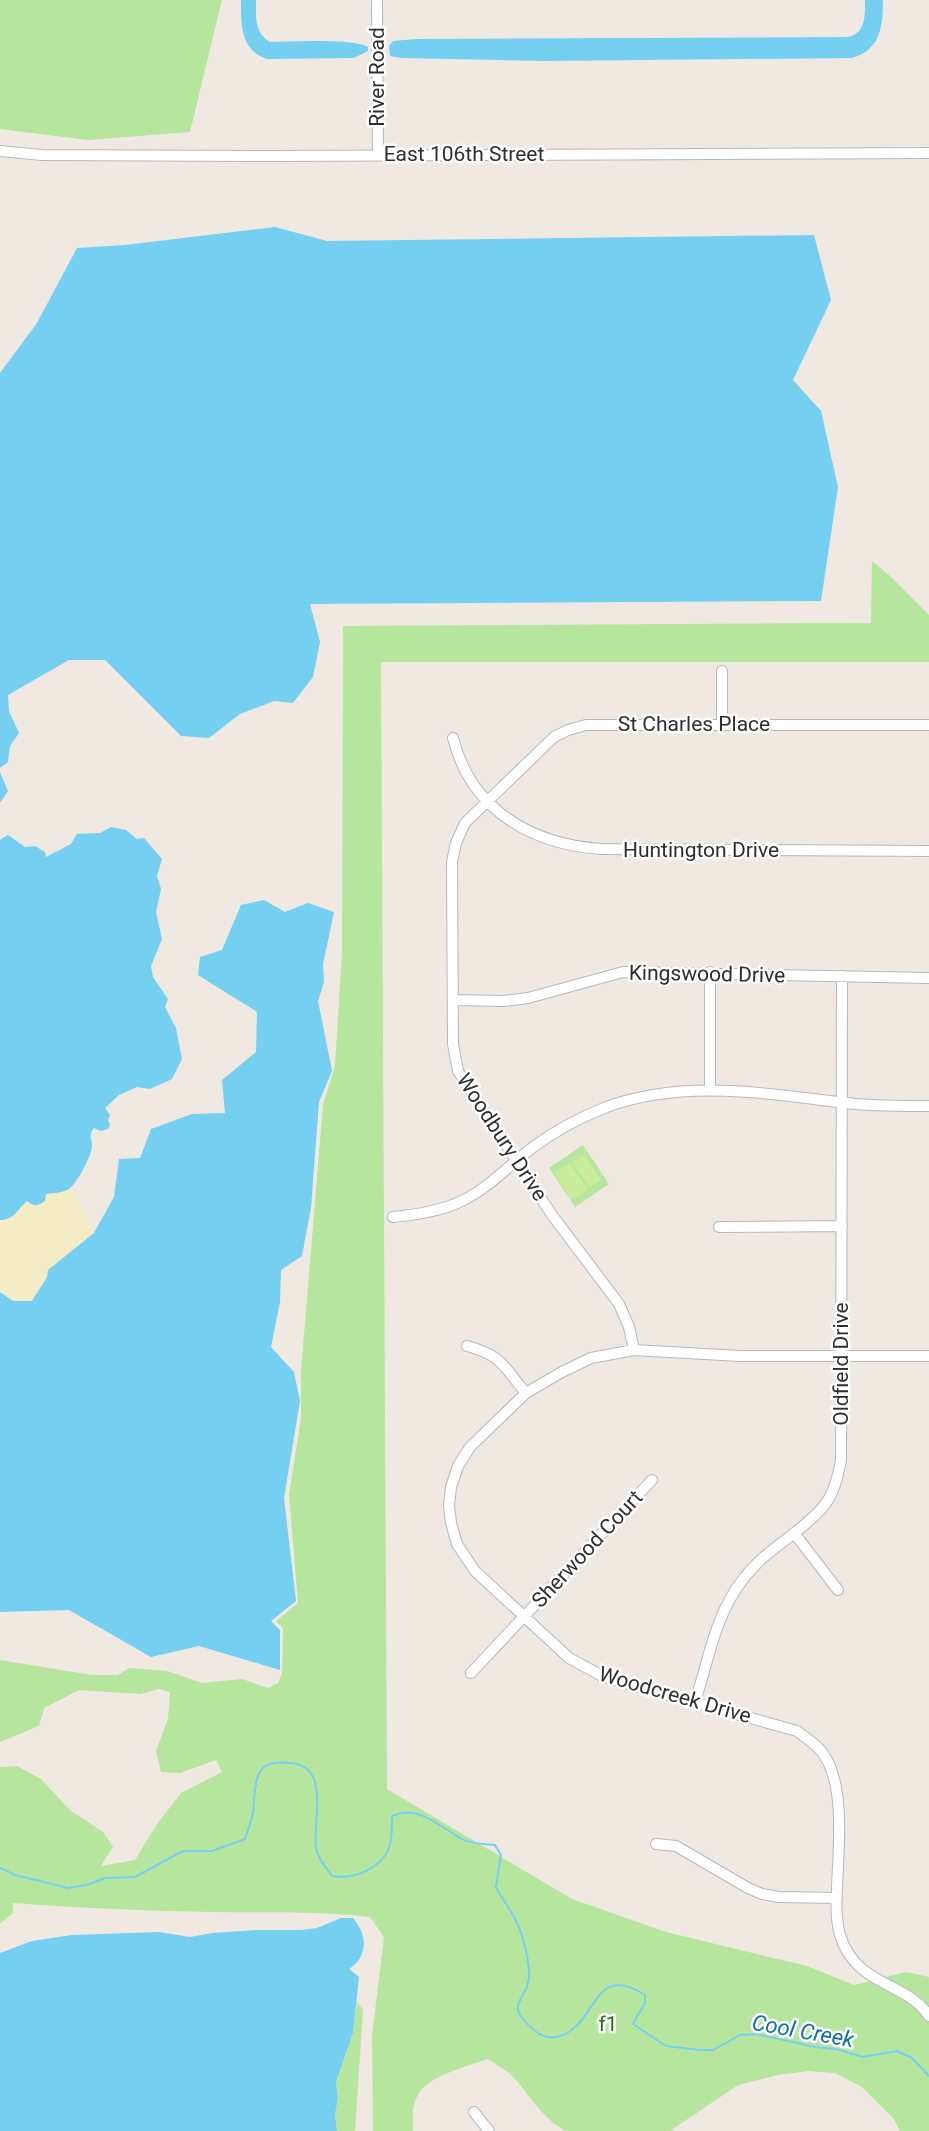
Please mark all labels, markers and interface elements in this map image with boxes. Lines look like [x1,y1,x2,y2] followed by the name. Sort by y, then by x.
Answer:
[365,27,389,127] street label: River Road
[384,142,544,166] street label: East 106th Street
[618,712,770,736] street label: St Charles Place
[623,838,779,862] street label: Huntington Drive
[629,961,785,987] street label: Kingswood Drive
[452,1069,552,1205] street label: Woodbury Drive
[829,1302,853,1426] street label: Oldfield Drive
[527,1486,647,1612] street label: Sherwood Court
[596,1662,754,1728] street label: Woodcreek Drive
[750,2010,857,2052] water label: Cool Creek
[598,2012,618,2036] park label: f1

